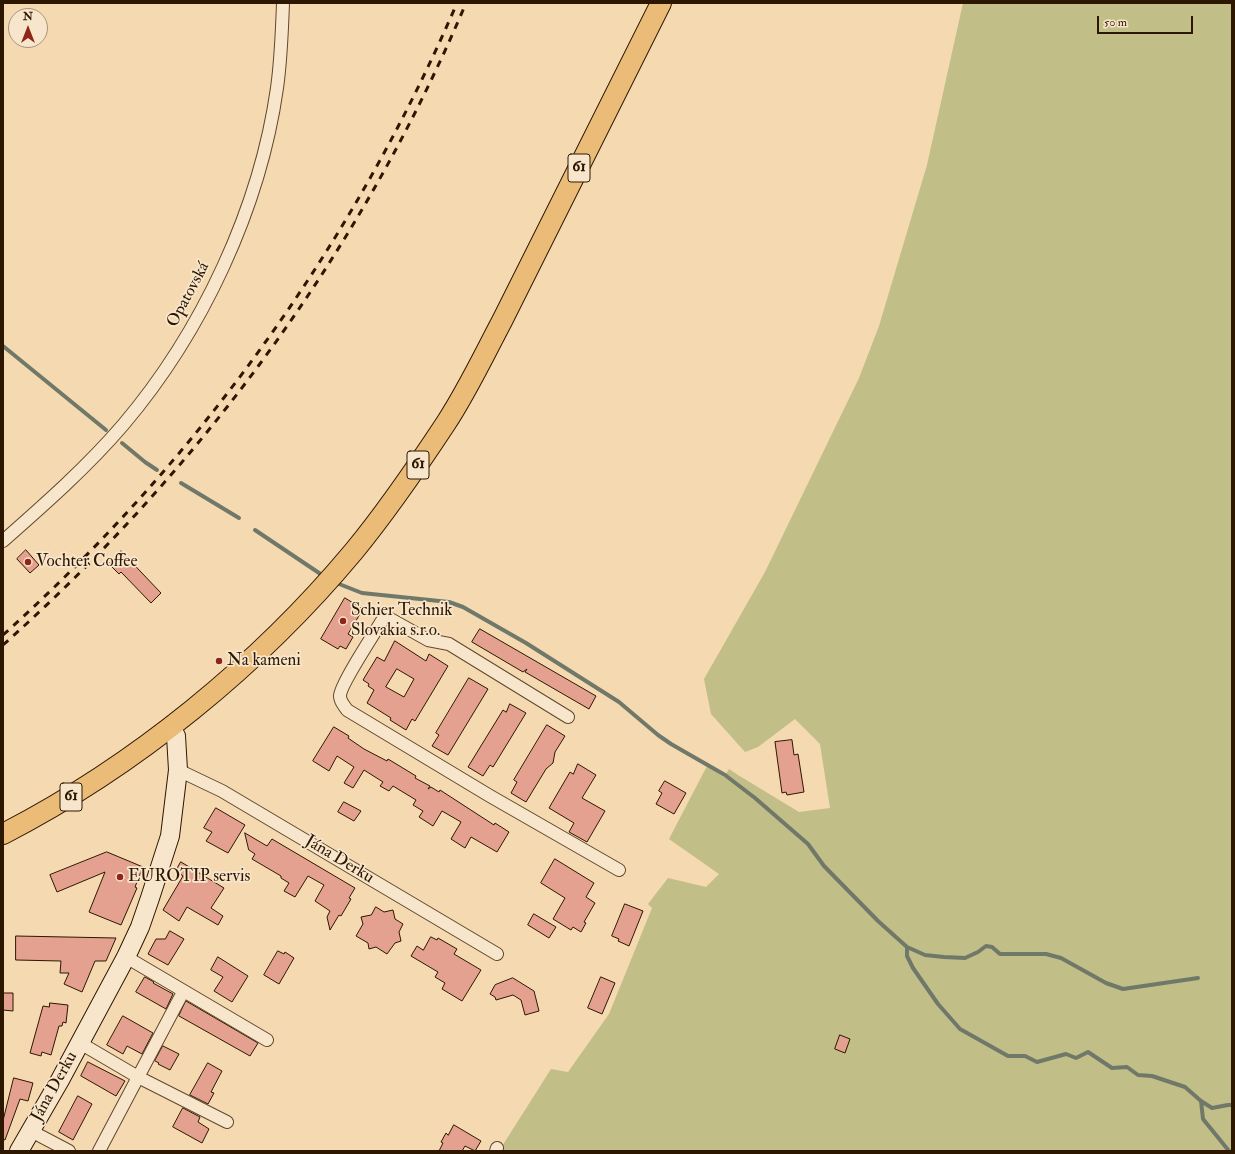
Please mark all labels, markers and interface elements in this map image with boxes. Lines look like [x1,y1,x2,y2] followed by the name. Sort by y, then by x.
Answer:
[8,8,48,48] north arrow
[1099,8,1195,34] scale bar
[23,10,33,23] text: N
[1104,15,1127,30] text: 50 m
[568,154,590,182] road number: 61
[163,259,215,331] street label: Opatovská
[407,451,429,479] road number: 61
[36,552,138,572] place label: Vochter Coffee
[23,557,33,567] marker: Vochter Coffee
[351,601,452,641] place label: Schier Technik Slovakia s.r.o.
[338,616,348,626] marker: Schier Technik Slovakia s.r.o.
[227,651,301,671] place label: Na kameni
[214,656,224,666] marker: Na kameni
[60,783,82,811] road number: 61
[301,831,377,889] street label: Jána Derku
[128,867,250,887] place label: EUROTIP servis
[115,872,125,882] marker: EUROTIP servis
[27,1048,83,1126] street label: Jána Derku

